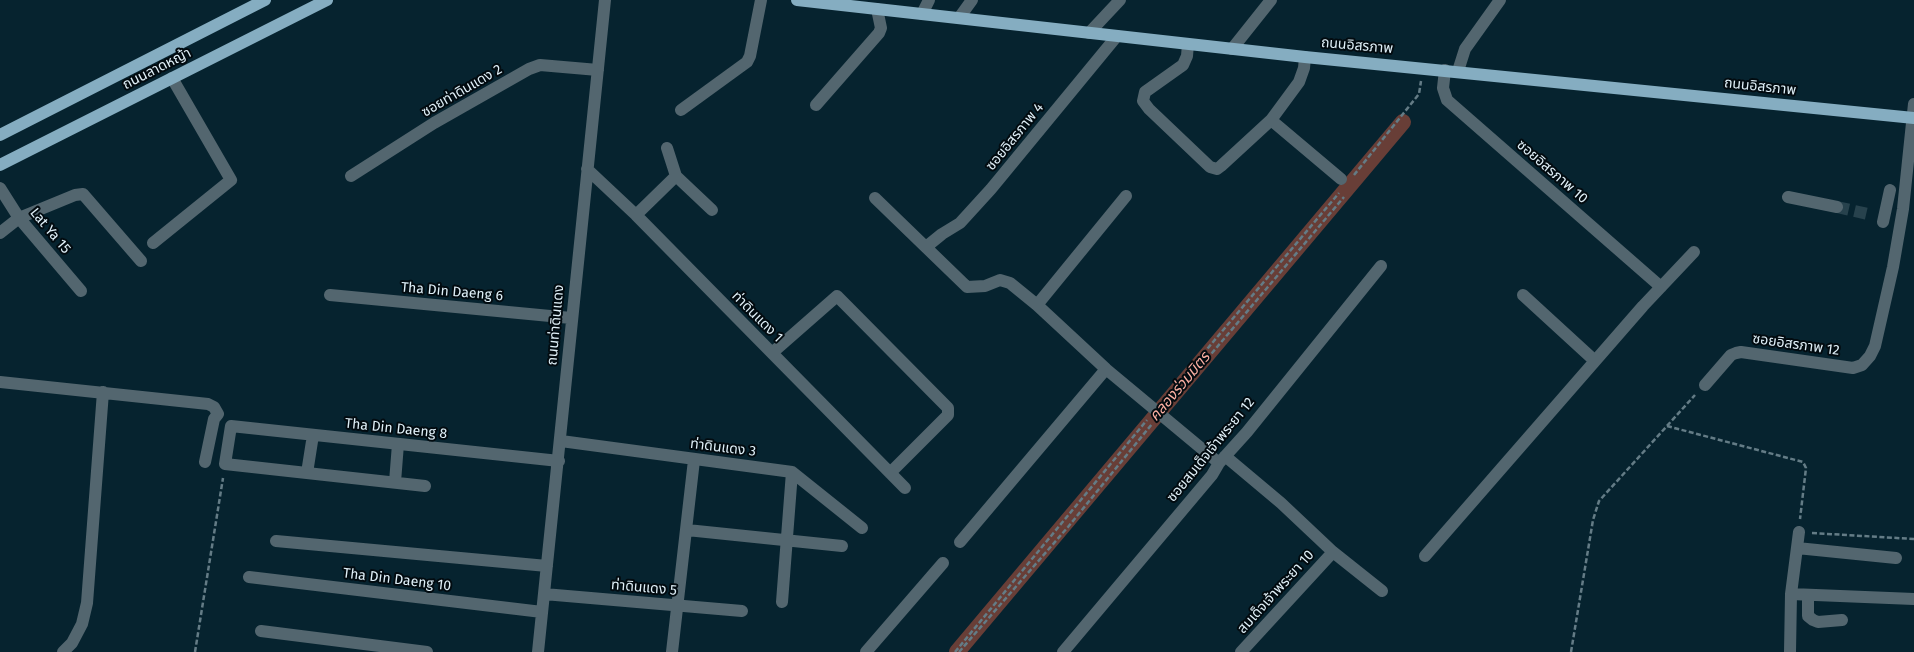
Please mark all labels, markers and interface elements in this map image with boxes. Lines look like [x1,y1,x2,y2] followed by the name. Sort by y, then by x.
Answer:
[1320,34,1394,58] street label: ถนนอิสรภาพ
[120,45,194,93] street label: ถนนลาดหญ้า
[419,61,505,121] street label: ซอยท่าดินแดง 2
[1723,75,1797,99] street label: ถนนอิสรภาพ
[983,100,1047,174] street label: ซอยอิสรภาพ 4
[1513,137,1591,207] street label: ซอยอิสรภาพ 10
[26,205,74,257] street label: Lat Ya 15
[400,279,504,305] street label: Tha Din Daeng 6
[544,284,568,366] street label: ถนนท่าดินแดง
[728,288,786,346] street label: ท่าดินแดง 1
[1751,331,1841,359] street label: ซอยอิสรภาพ 12
[1146,349,1214,425] water label: คลองร่วมมิตร
[1164,394,1258,506] street label: ซอยสมเด็จเจ้าพระยา 12
[344,415,448,443] street label: Tha Din Daeng 8
[689,436,757,460] street label: ท่าดินแดง 3
[1234,547,1318,637] street label: สมเด็จเจ้าพระยา 10
[342,565,452,595] street label: Tha Din Daeng 10
[610,577,678,599] street label: ท่าดินแดง 5

